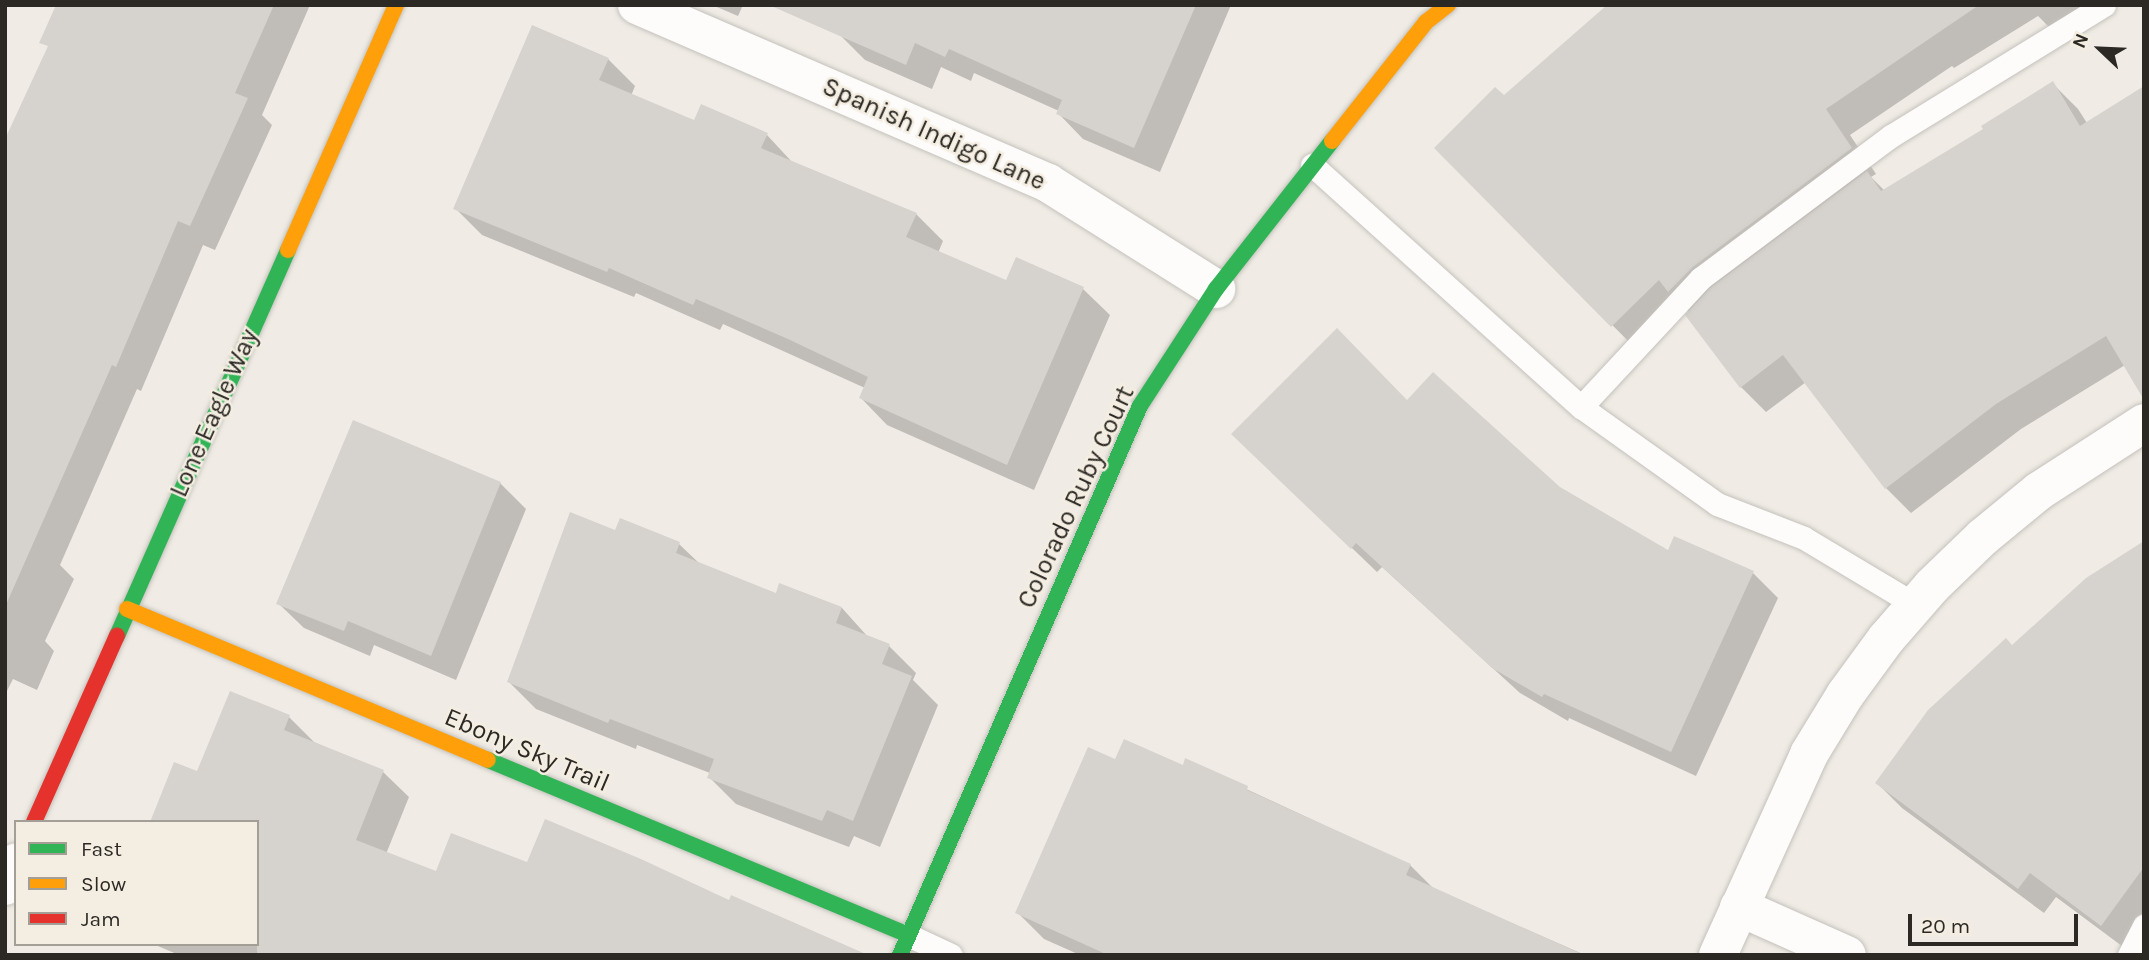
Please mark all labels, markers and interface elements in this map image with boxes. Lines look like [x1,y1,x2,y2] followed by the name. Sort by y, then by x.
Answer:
[2065,14,2135,84] north arrow
[2068,30,2093,51] text: N
[818,71,1050,197] street label: Spanish Indigo Lane
[163,324,265,502] street label: Lone Eagle Way
[1011,381,1141,613] street label: Colorado Ruby Court
[440,701,614,799] street label: Ebony Sky Trail
[14,820,259,946] legend
[81,837,122,861] text: Fast
[81,872,126,896] text: Slow
[1911,900,2081,944] scale bar
[81,907,121,931] text: Jam
[1921,914,1970,938] text: 20 m

